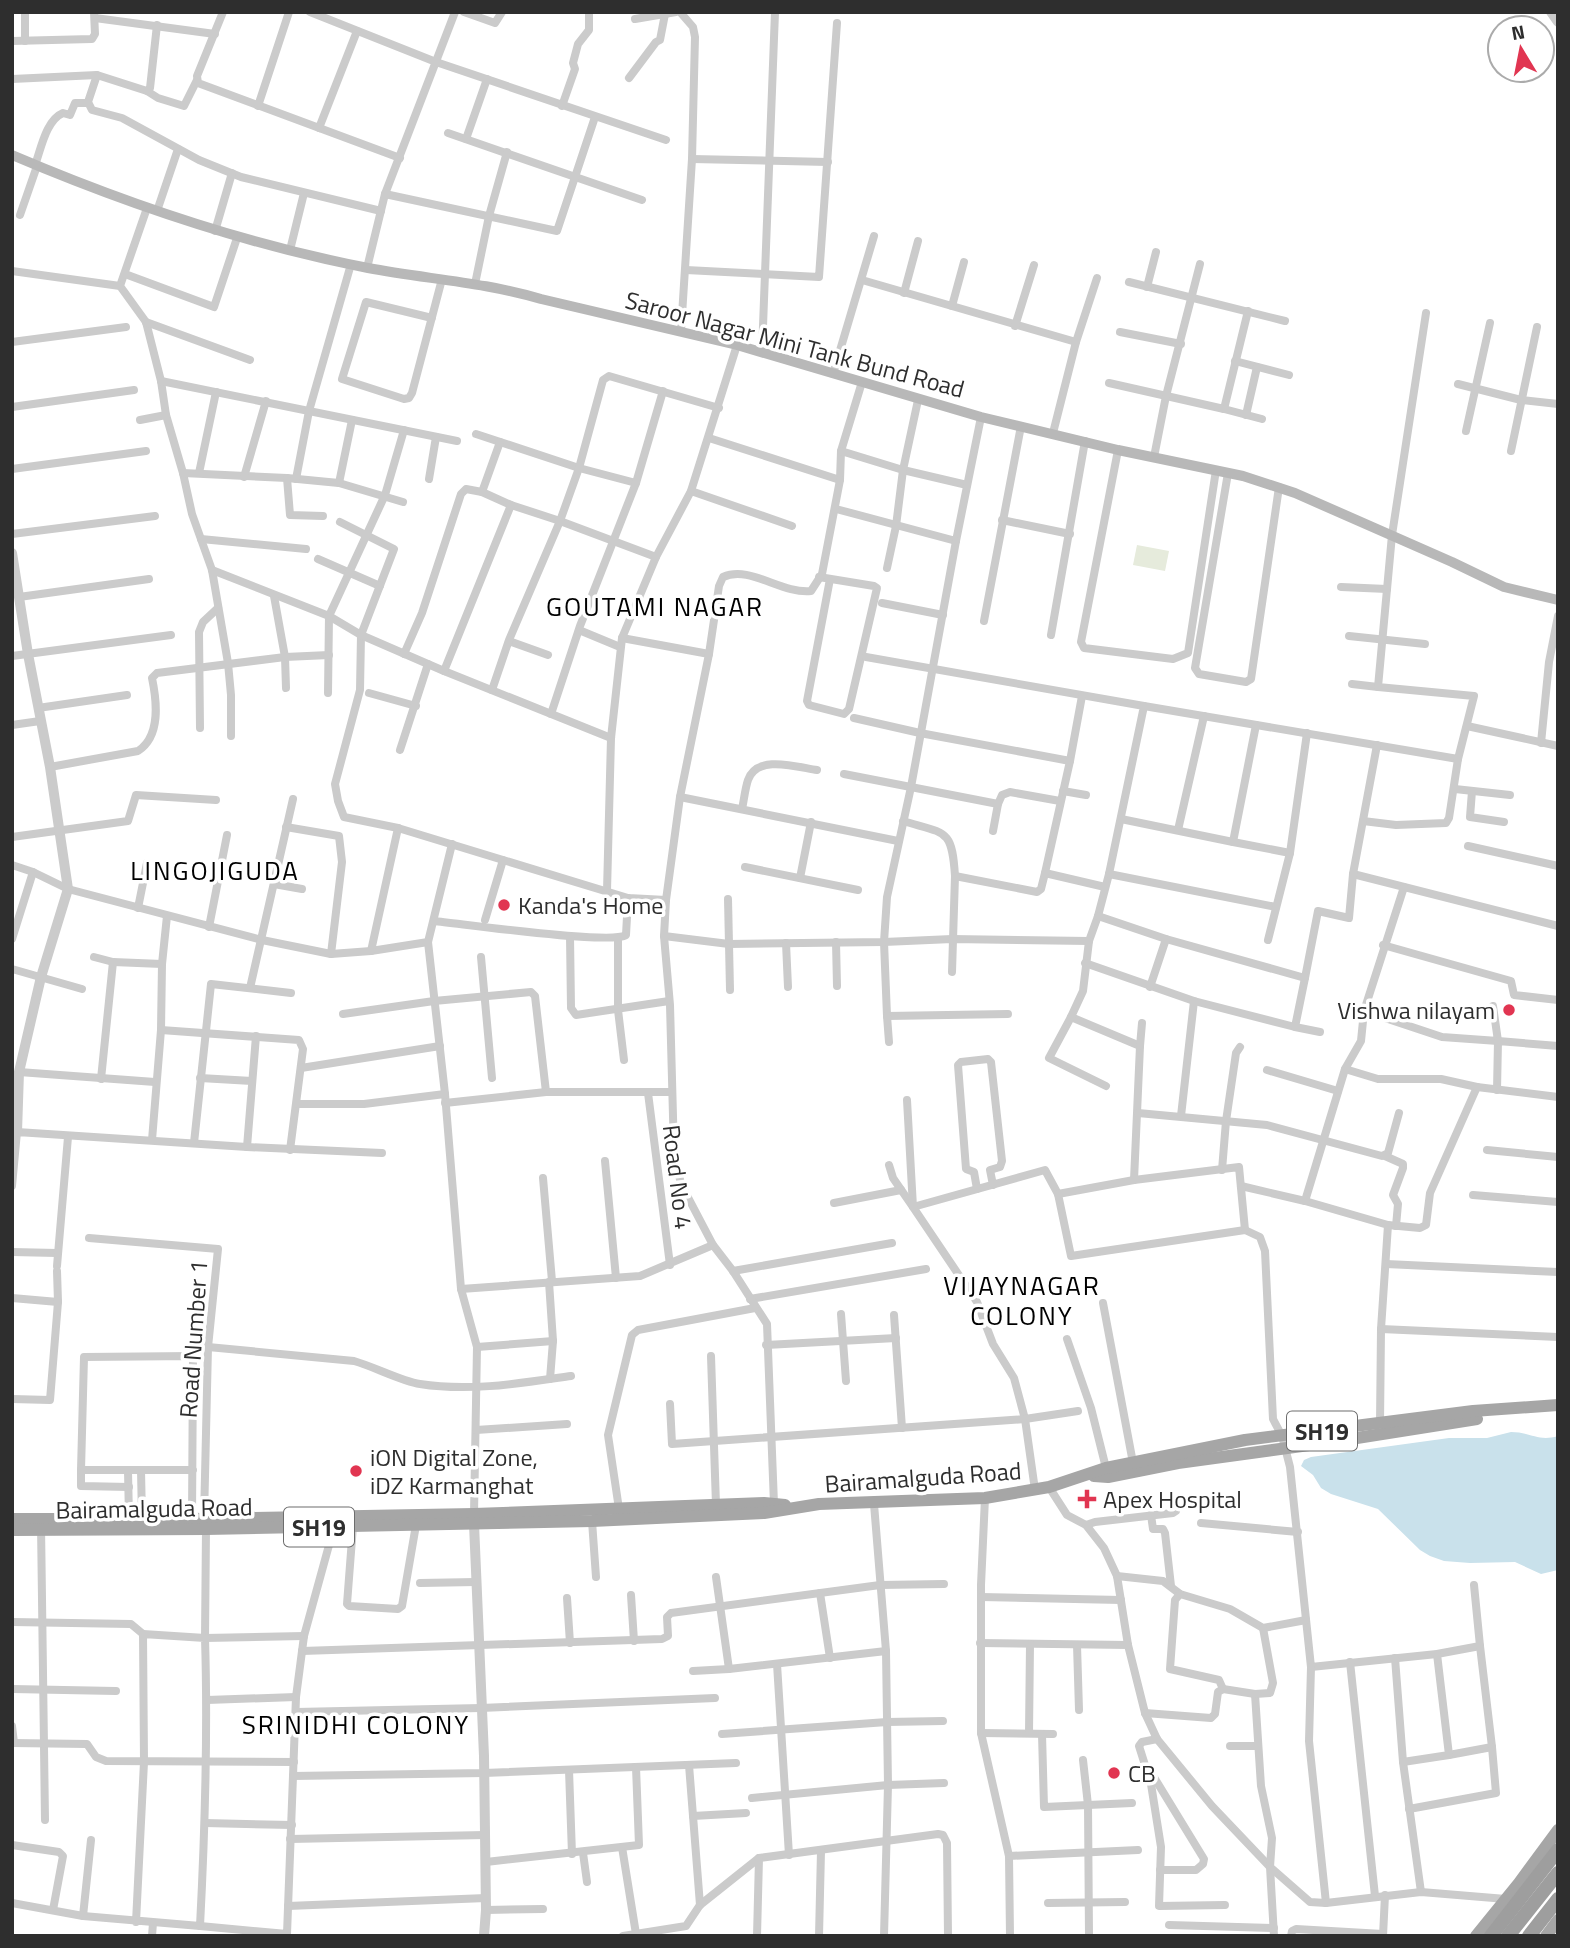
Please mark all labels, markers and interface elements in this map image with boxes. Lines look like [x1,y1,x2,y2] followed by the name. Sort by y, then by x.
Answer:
[1486,14,1556,84] north arrow
[1509,16,1527,47] text: N
[622,281,968,407] street label: Saroor Nagar Mini Tank Bund Road
[546,587,764,626] district label: GOUTAMI NAGAR
[130,851,300,890] district label: LINGOJIGUDA
[518,887,663,923] place label: Kanda's Home
[496,897,512,913] marker: Kanda's Home
[1337,992,1495,1028] place label: Vishwa nilayam
[1501,1002,1517,1018] marker: Vishwa nilayam
[654,1123,702,1231] street label: Road No 4
[170,1259,216,1419] street label: Road Number 1
[943,1266,1101,1335] district label: VIJAYNAGAR COLONY
[1287,1412,1357,1450] road number: SH19
[370,1439,538,1503] place label: iON Digital Zone, iDZ Karmanghat
[823,1452,1023,1502] street label: Bairamalguda Road
[348,1463,364,1479] marker: iON Digital Zone, iDZ Karmanghat
[1103,1481,1242,1517] place label: Apex Hospital
[55,1488,253,1528] street label: Bairamalguda Road
[1077,1489,1097,1509] marker: Apex Hospital
[284,1508,354,1546] road number: SH19
[242,1705,470,1744] district label: SRINIDHI COLONY
[1128,1755,1156,1791] place label: CB
[1106,1765,1122,1781] marker: CB

